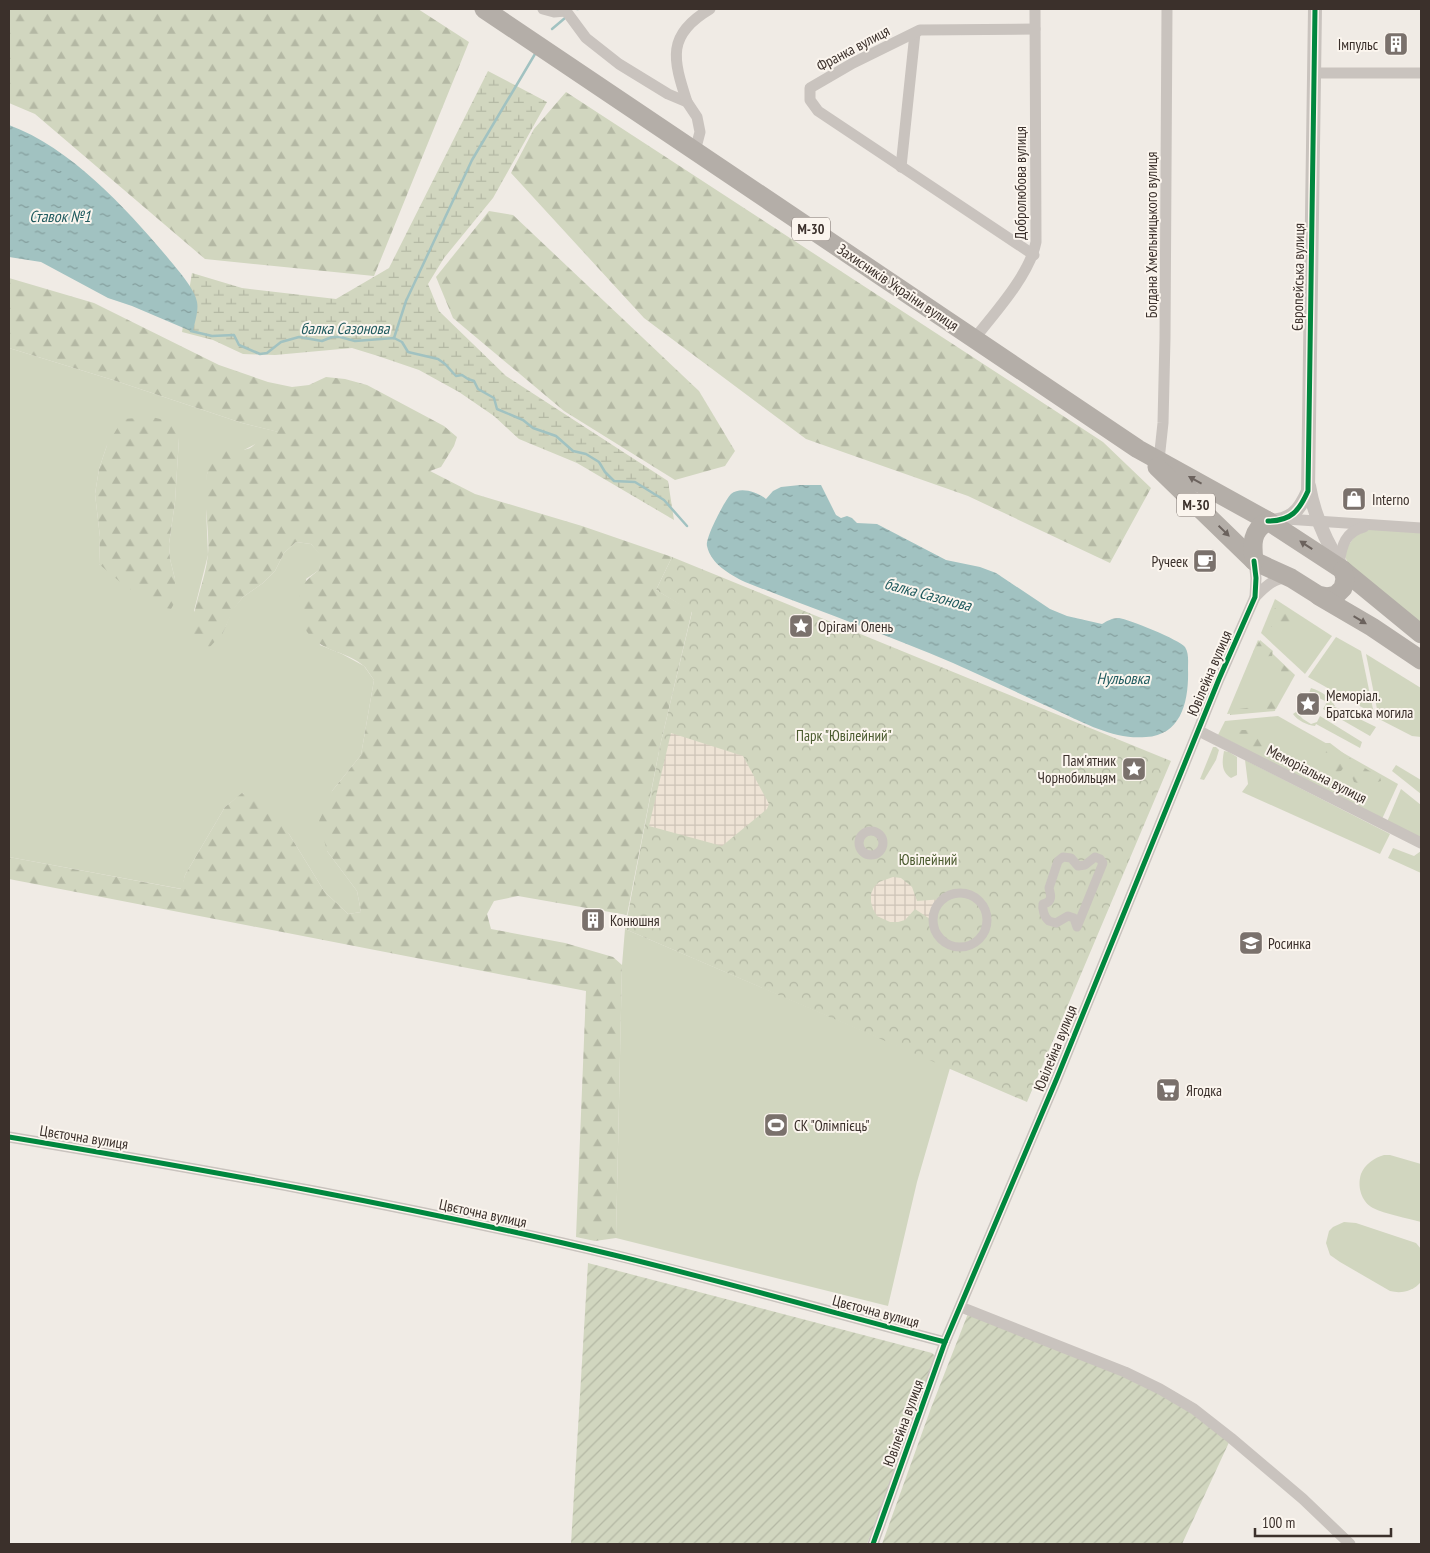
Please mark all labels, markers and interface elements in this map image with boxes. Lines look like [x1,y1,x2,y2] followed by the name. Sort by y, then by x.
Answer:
[813,21,893,75] street label: Франка вулиця
[1383,31,1409,57] building icon: Імпульс
[1338,35,1379,54] place label: Імпульс
[1011,126,1030,240] street label: Добролюбова вулиця
[1142,152,1161,318] street label: Богдана Хмельницького вулиця
[29,206,91,226] water label: Ставок №1
[792,218,830,240] road number: М-30
[1288,223,1308,331] street label: Європейська вулиця
[834,239,963,335] street label: Захисників України вулиця
[301,318,391,338] water label: балка Сазонова
[1188,476,1201,485] one-way arrow
[1341,486,1367,512] shop icon: Interno
[1372,490,1409,509] place label: Interno
[1177,494,1215,516] road number: М-30
[1217,525,1229,537] one-way arrow
[1299,541,1312,550] one-way arrow
[1192,548,1218,574] cafe icon: Ручеек
[1152,552,1188,571] place label: Ручеек
[883,573,975,616] water label: балка Сазонова
[788,613,814,639] place icon: Орігамі Олень
[1353,615,1366,624] one-way arrow
[818,617,893,636] place label: Орігамі Олень
[1182,627,1236,719] street label: Ювілейна вулиця
[1097,668,1151,688] water label: Нульовка
[1326,686,1413,722] place label: Меморіал. Братська могила
[1295,691,1321,717] place icon: Меморіал. Братська могила
[796,726,892,745] park label: Парк "Ювілейний"
[1264,741,1370,808] street label: Меморіальна вулиця
[1038,751,1116,787] place label: Пам'ятник Чорнобильцям
[1121,756,1147,782] place icon: Пам'ятник Чорнобильцям
[899,850,957,869] park label: Ювілейний
[580,907,606,933] building icon: Конюшня
[610,911,660,930] place label: Конюшня
[1238,930,1264,956] school or university icon: Росинка
[1268,934,1311,953] place label: Росинка
[1029,1002,1081,1094] street label: Ювілейна вулиця
[1155,1077,1181,1103] supermarket icon: Ягодка
[1186,1081,1222,1100] place label: Ягодка
[763,1112,789,1138] sports icon: СК "Олімпієць"
[794,1116,870,1135] place label: СК "Олімпієць"
[38,1121,130,1153] street label: Цвєточна вулиця
[437,1194,529,1232] street label: Цвєточна вулиця
[830,1290,922,1332] street label: Цвєточна вулиця
[878,1377,928,1469] street label: Ювілейна вулиця
[1255,1506,1391,1538] scale bar
[1262,1513,1295,1532] text: 100 m

